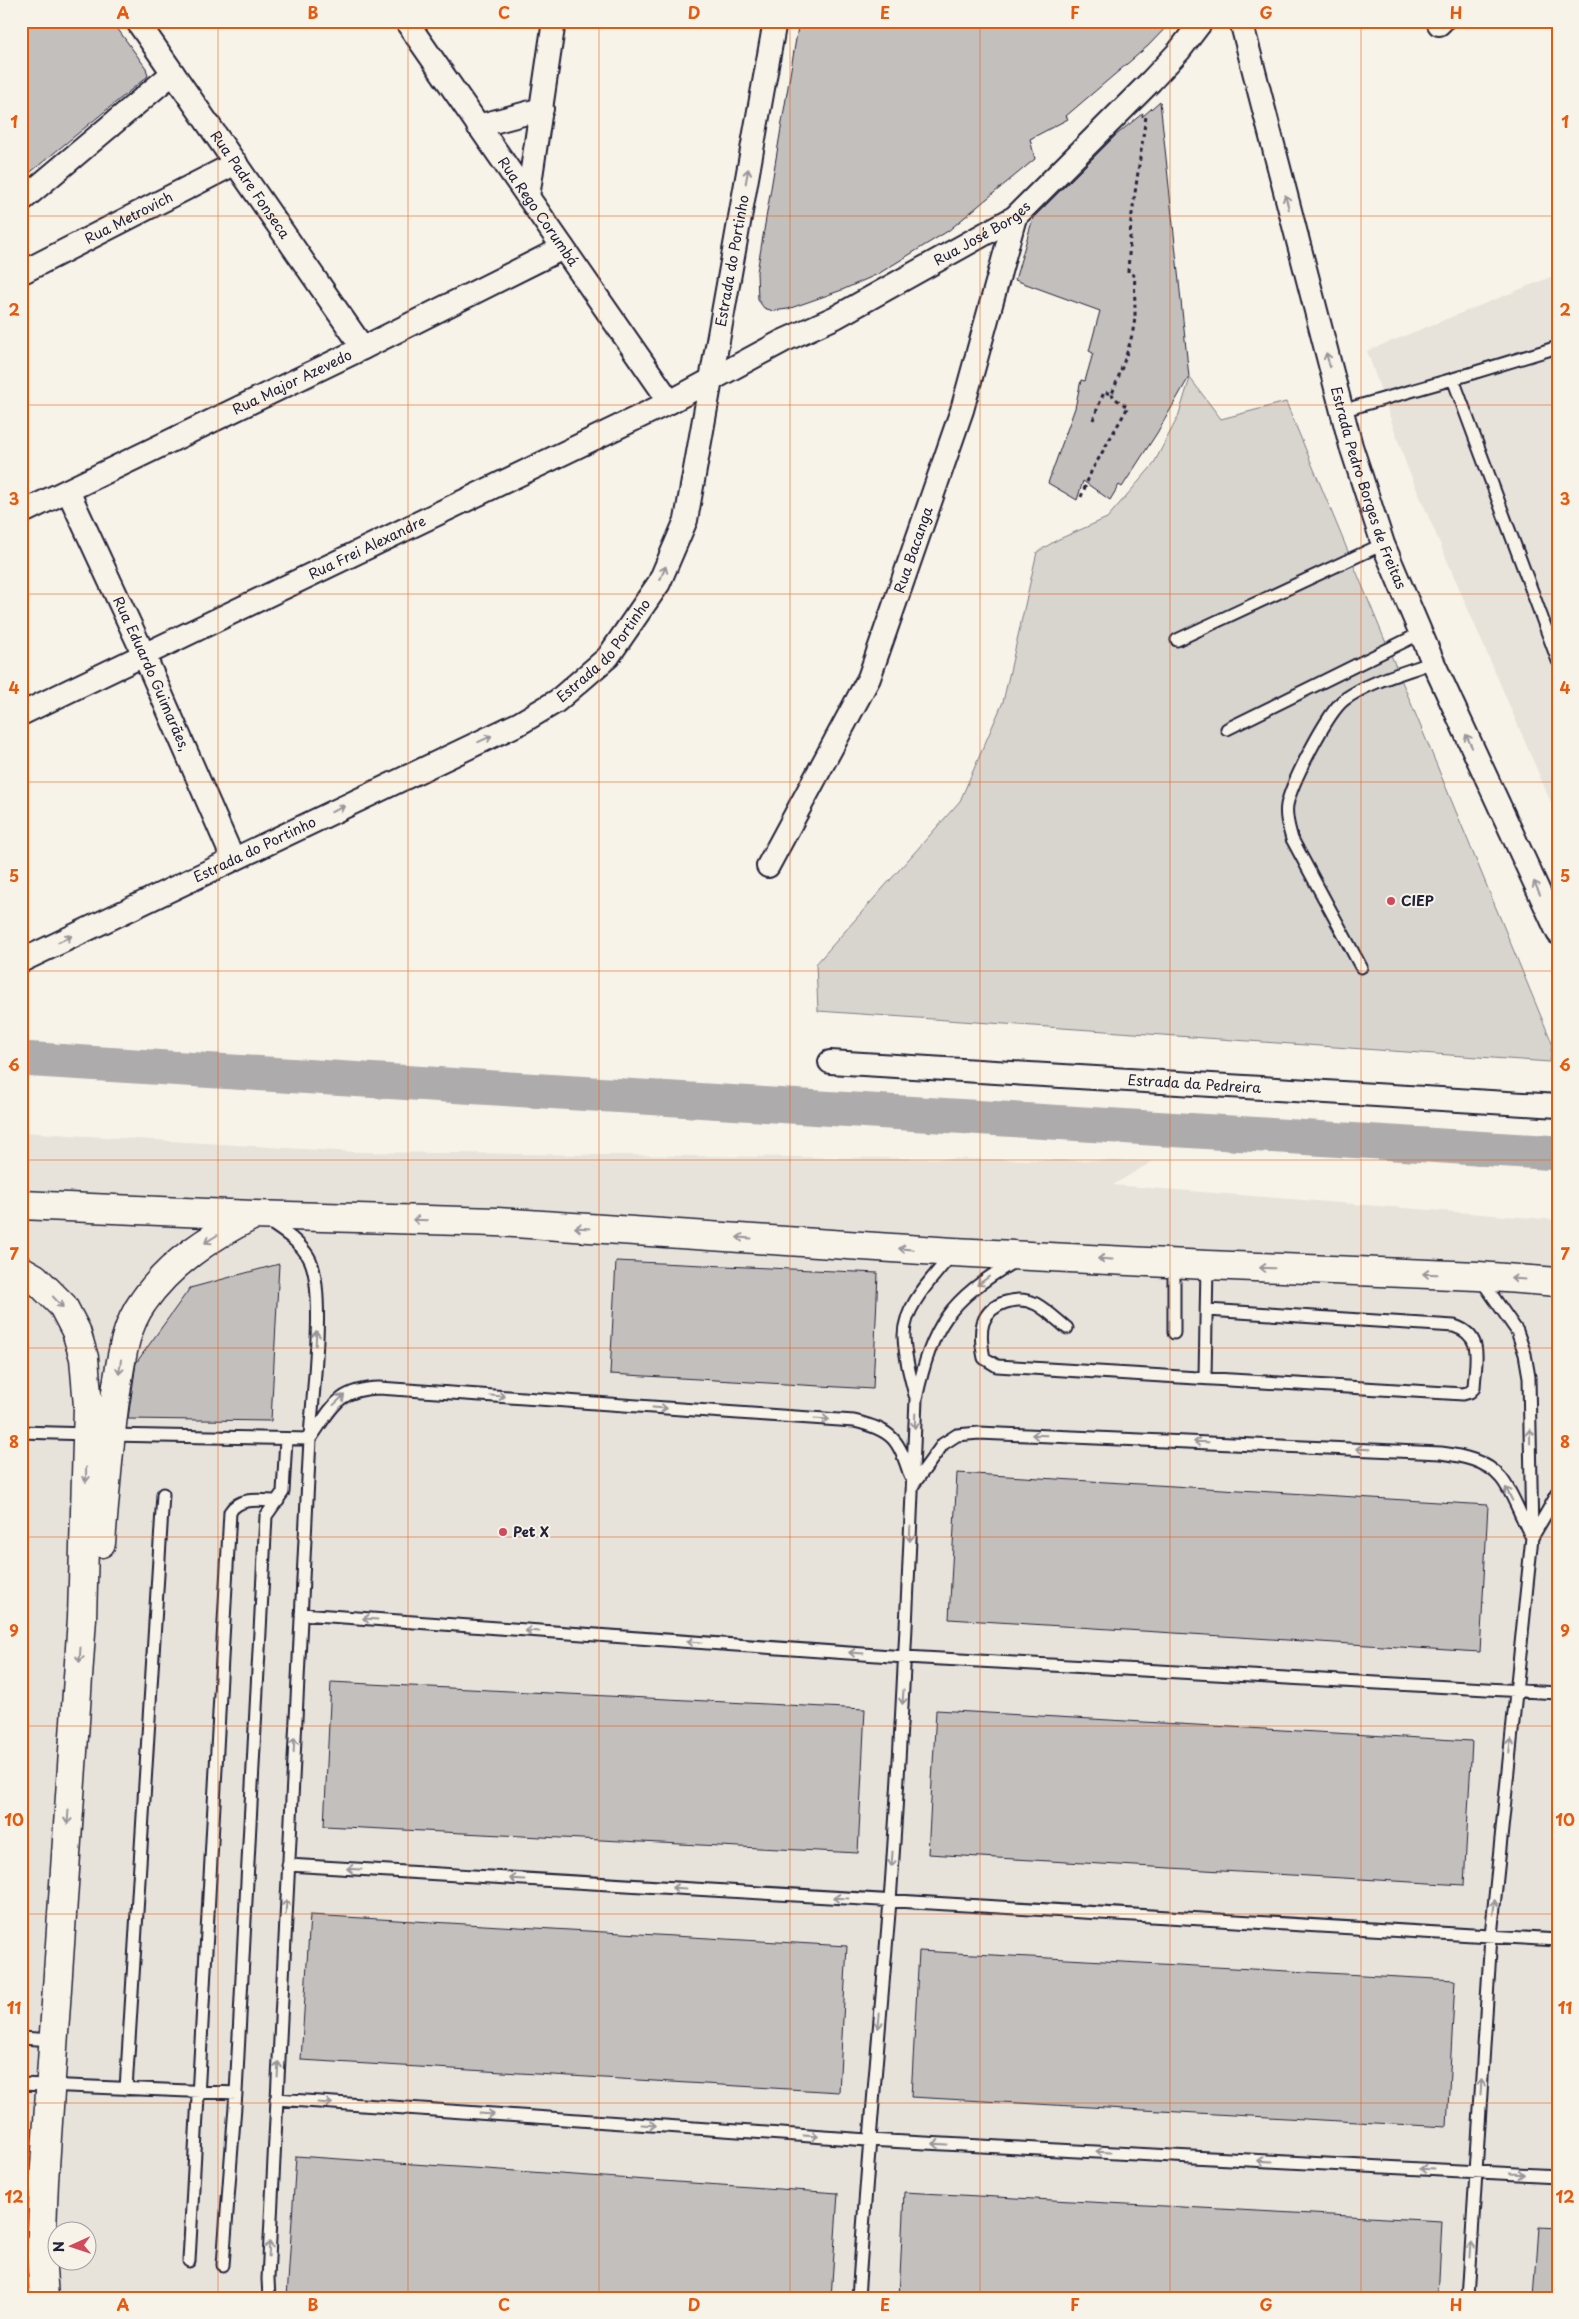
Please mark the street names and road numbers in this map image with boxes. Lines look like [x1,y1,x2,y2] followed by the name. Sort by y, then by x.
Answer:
[206,126,296,243] street label: Rua Padre Fonseca
[493,152,584,271] street label: Rua Rego Corumbá
[81,186,176,249] street label: Rua Metrovich
[710,193,754,328] street label: Estrada do Portinho
[930,196,1035,270] street label: Rua José Borges
[229,344,355,420] street label: Rua Major Azevedo
[1326,384,1412,592] street label: Estrada Pedro Borges de Freitas
[888,503,938,596] street label: Rua Bacanga
[305,510,429,584] street label: Rua Frei Alexandre
[108,593,196,754] street label: Rua Eduardo Guimarães,
[552,594,655,707] street label: Estrada do Portinho
[190,811,319,887] street label: Estrada do Portinho
[1127,1069,1262,1098] street label: Estrada da Pedreira

